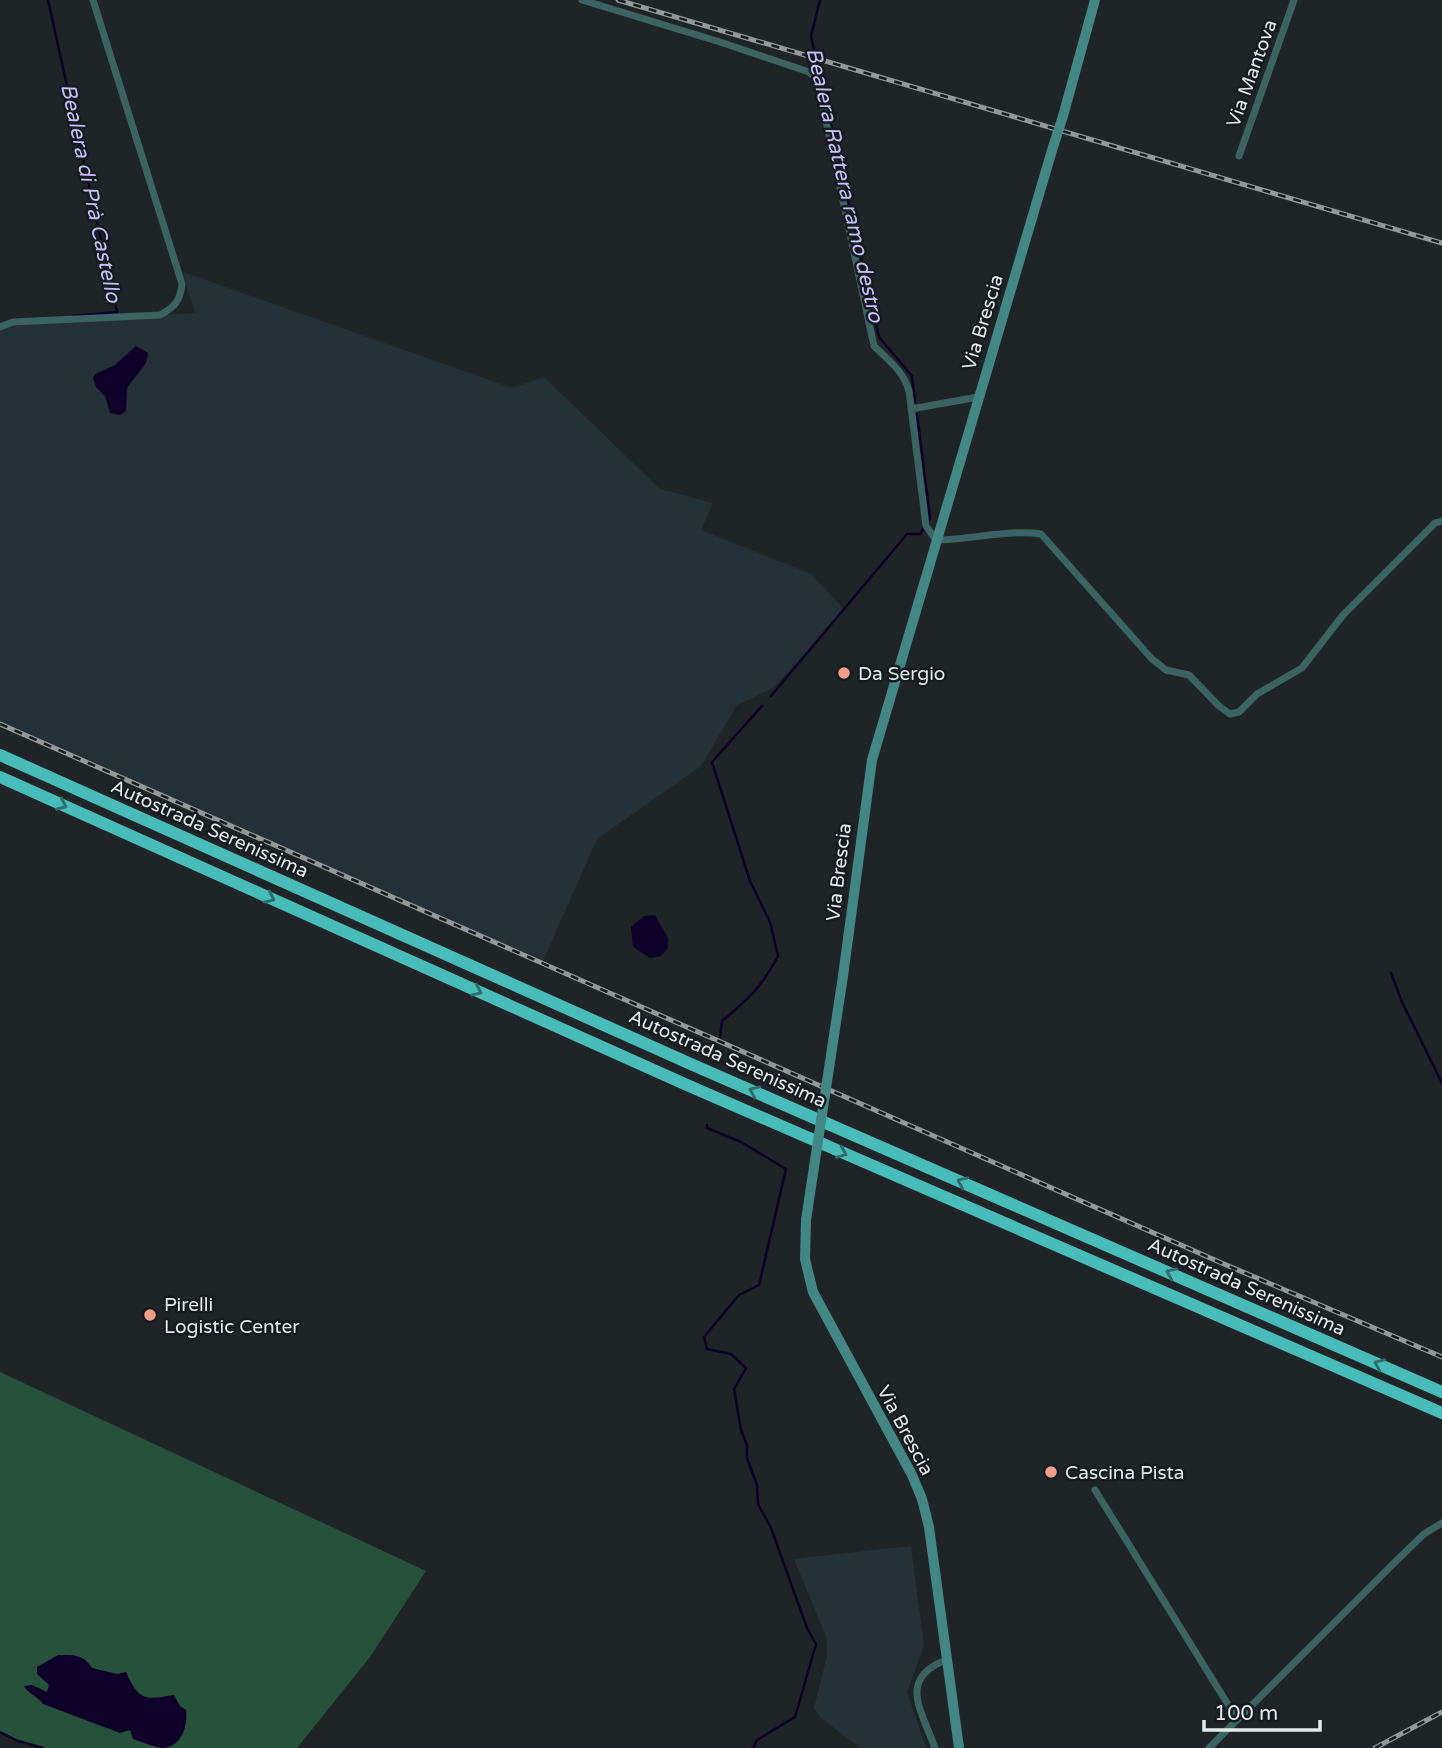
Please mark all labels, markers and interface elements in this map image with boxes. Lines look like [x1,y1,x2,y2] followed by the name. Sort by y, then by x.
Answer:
[1222,17,1282,130] street label: Via Mantova
[801,45,889,326] water label: Bealera Rattera ramo destro
[55,81,126,306] water label: Bealera di Prà Castello
[958,272,1008,373] street label: Via Brescia
[858,663,945,685] place label: Da Sergio
[836,665,852,681] marker: Da Sergio
[108,775,312,882] street label: Autostrada Serenissima
[55,797,67,811] one-way arrow
[822,822,856,922] street label: Via Brescia
[263,890,275,904] one-way arrow
[470,983,483,997] one-way arrow
[626,1005,830,1112] street label: Autostrada Serenissima
[749,1085,761,1099] one-way arrow
[835,1144,847,1158] one-way arrow
[957,1176,970,1190] one-way arrow
[1145,1233,1349,1340] street label: Autostrada Serenissima
[1166,1268,1178,1282] one-way arrow
[164,1294,300,1338] place label: Pirelli Logistic Center
[142,1307,158,1323] marker: Pirelli Logistic Center
[1374,1359,1386,1373] one-way arrow
[872,1382,938,1479] street label: Via Brescia
[1065,1462,1184,1484] place label: Cascina Pista
[1043,1464,1059,1480] marker: Cascina Pista
[1204,1688,1320,1732] scale bar
[1214,1701,1278,1726] text: 100 m

